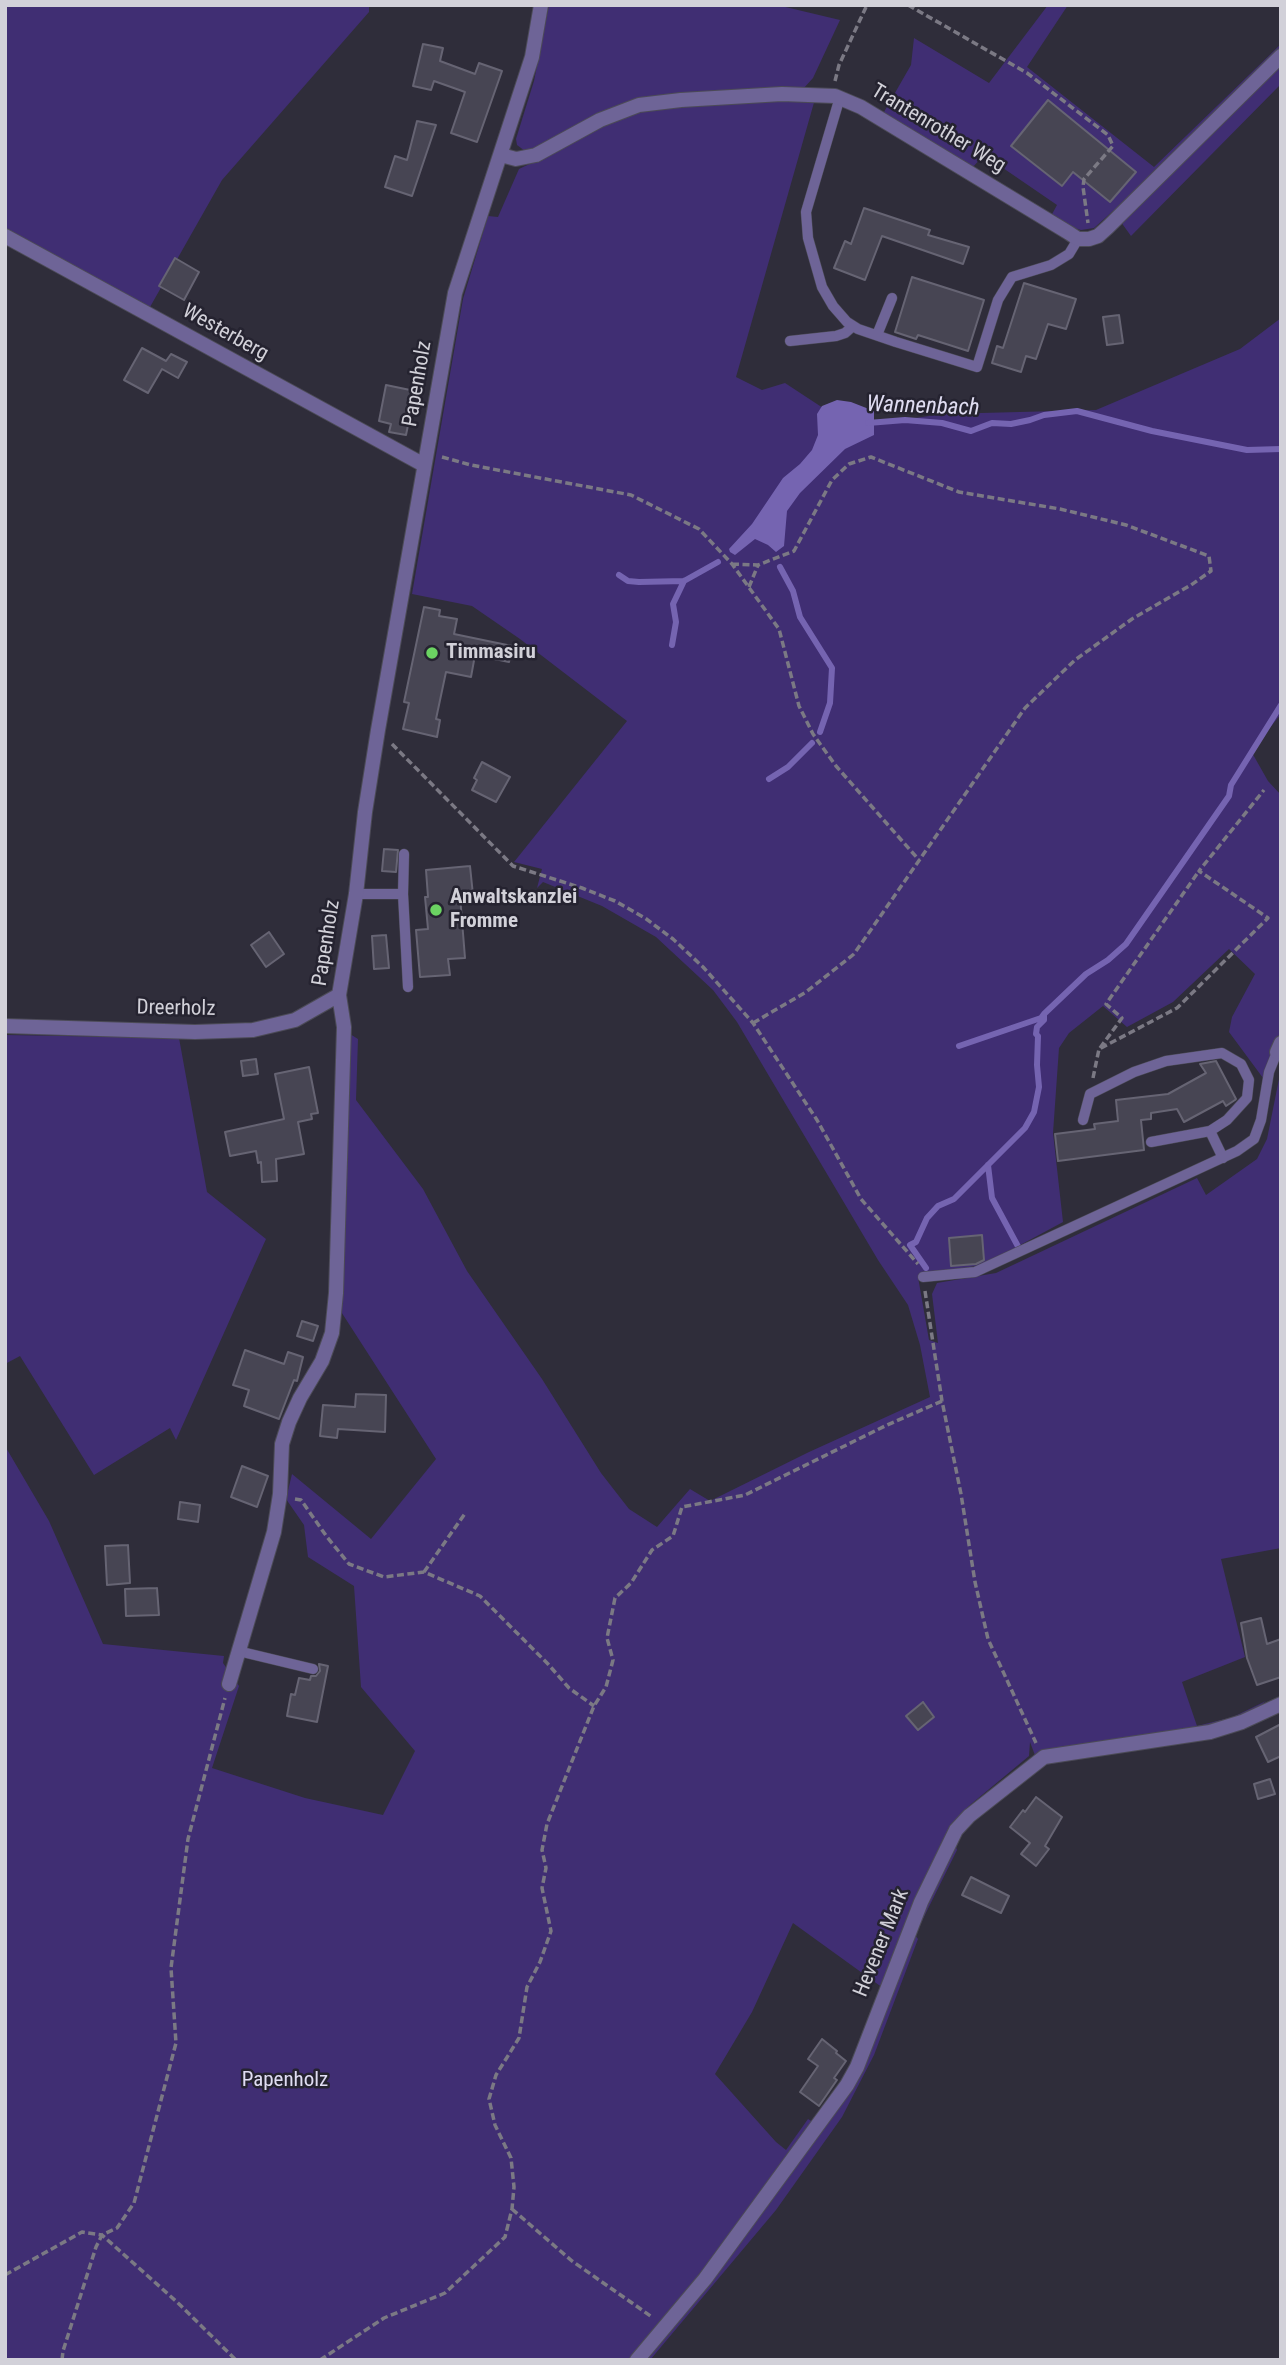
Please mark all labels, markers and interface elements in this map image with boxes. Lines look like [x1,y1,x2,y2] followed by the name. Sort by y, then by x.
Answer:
[866,79,1010,179] street label: Trantenrother Weg
[178,299,272,367] street label: Westerberg
[398,339,438,429] street label: Papenholz
[866,391,980,423] water label: Wannenbach
[446,640,536,666] place label: Timmasiru
[424,645,440,661] marker: Timmasiru
[450,885,577,935] place label: Anwaltskanzlei Fromme
[308,898,346,988] street label: Papenholz
[428,902,444,918] marker: Anwaltskanzlei Fromme
[136,996,216,1022] street label: Dreerholz
[849,1885,915,2001] street label: Hevener Mark
[242,2068,328,2094] park label: Papenholz

